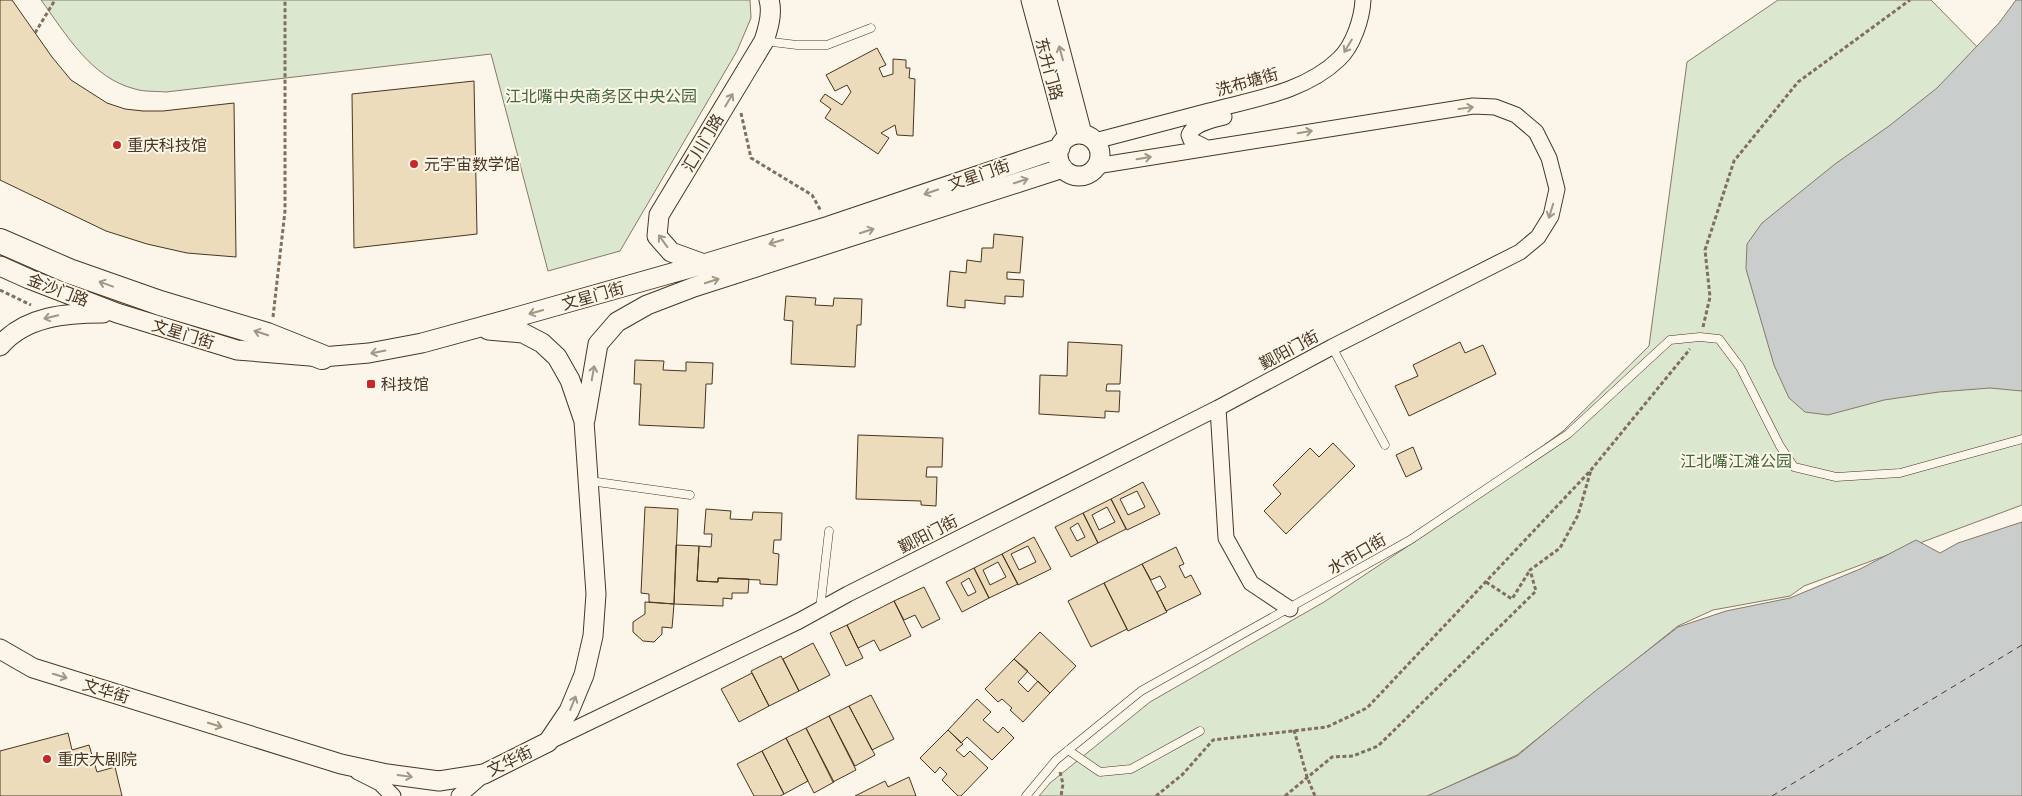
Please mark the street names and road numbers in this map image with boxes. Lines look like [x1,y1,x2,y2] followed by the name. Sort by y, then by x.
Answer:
[1032,36,1066,102] street label: 东升门路
[1214,64,1280,100] street label: 洗布塘街
[678,111,728,175] street label: 汇川门路
[946,156,1012,194] street label: 文星门街
[25,270,91,310] street label: 金沙门路
[560,278,626,314] street label: 文星门街
[150,316,216,352] street label: 文星门街
[1256,327,1322,373] street label: 觐阳门街
[895,511,961,557] street label: 觐阳门街
[1325,530,1389,578] street label: 水市口街
[80,675,132,707] street label: 文华街
[484,742,536,780] street label: 文华街

